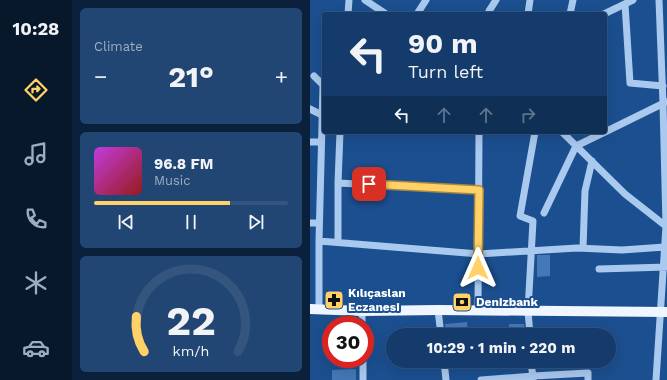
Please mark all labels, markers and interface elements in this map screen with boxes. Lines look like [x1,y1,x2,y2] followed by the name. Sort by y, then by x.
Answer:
[13,18,59,39] text: 10:28
[408,27,478,60] text: 90 m
[342,28,394,80] icon: left
[94,39,143,54] text: Climate
[168,59,214,94] text: 21°
[408,61,483,82] text: Turn left
[94,64,107,89] text: −
[275,64,288,89] text: +
[22,76,50,104] icon: directions
[391,104,413,126] icon: left
[433,104,455,126] icon: ahead
[475,104,497,126] icon: ahead
[517,104,539,126] icon: right
[22,140,50,168] icon: music
[154,155,213,173] text: 96.8 FM
[352,167,386,201] pin
[154,173,191,188] text: Music
[358,173,380,195] icon: arrive
[22,205,50,233] icon: phone
[115,211,137,233] icon: previous
[180,211,202,233] icon: pause
[245,211,267,233] icon: next
[457,247,499,289] position arrow
[22,269,50,297] icon: climate
[348,286,406,314] place label: Kılıçaslan Eczanesi
[323,289,345,311] pharmacy icon: Kılıçaslan Eczanesi
[451,291,473,313] bank icon: Denizbank
[476,295,539,309] place label: Denizbank
[166,296,216,345] text: 22
[322,316,374,368] speed limit sign: 30
[22,334,50,362] icon: car
[427,339,575,357] text: 10:29 · 1 min · 220 m
[173,343,209,359] text: km/h

